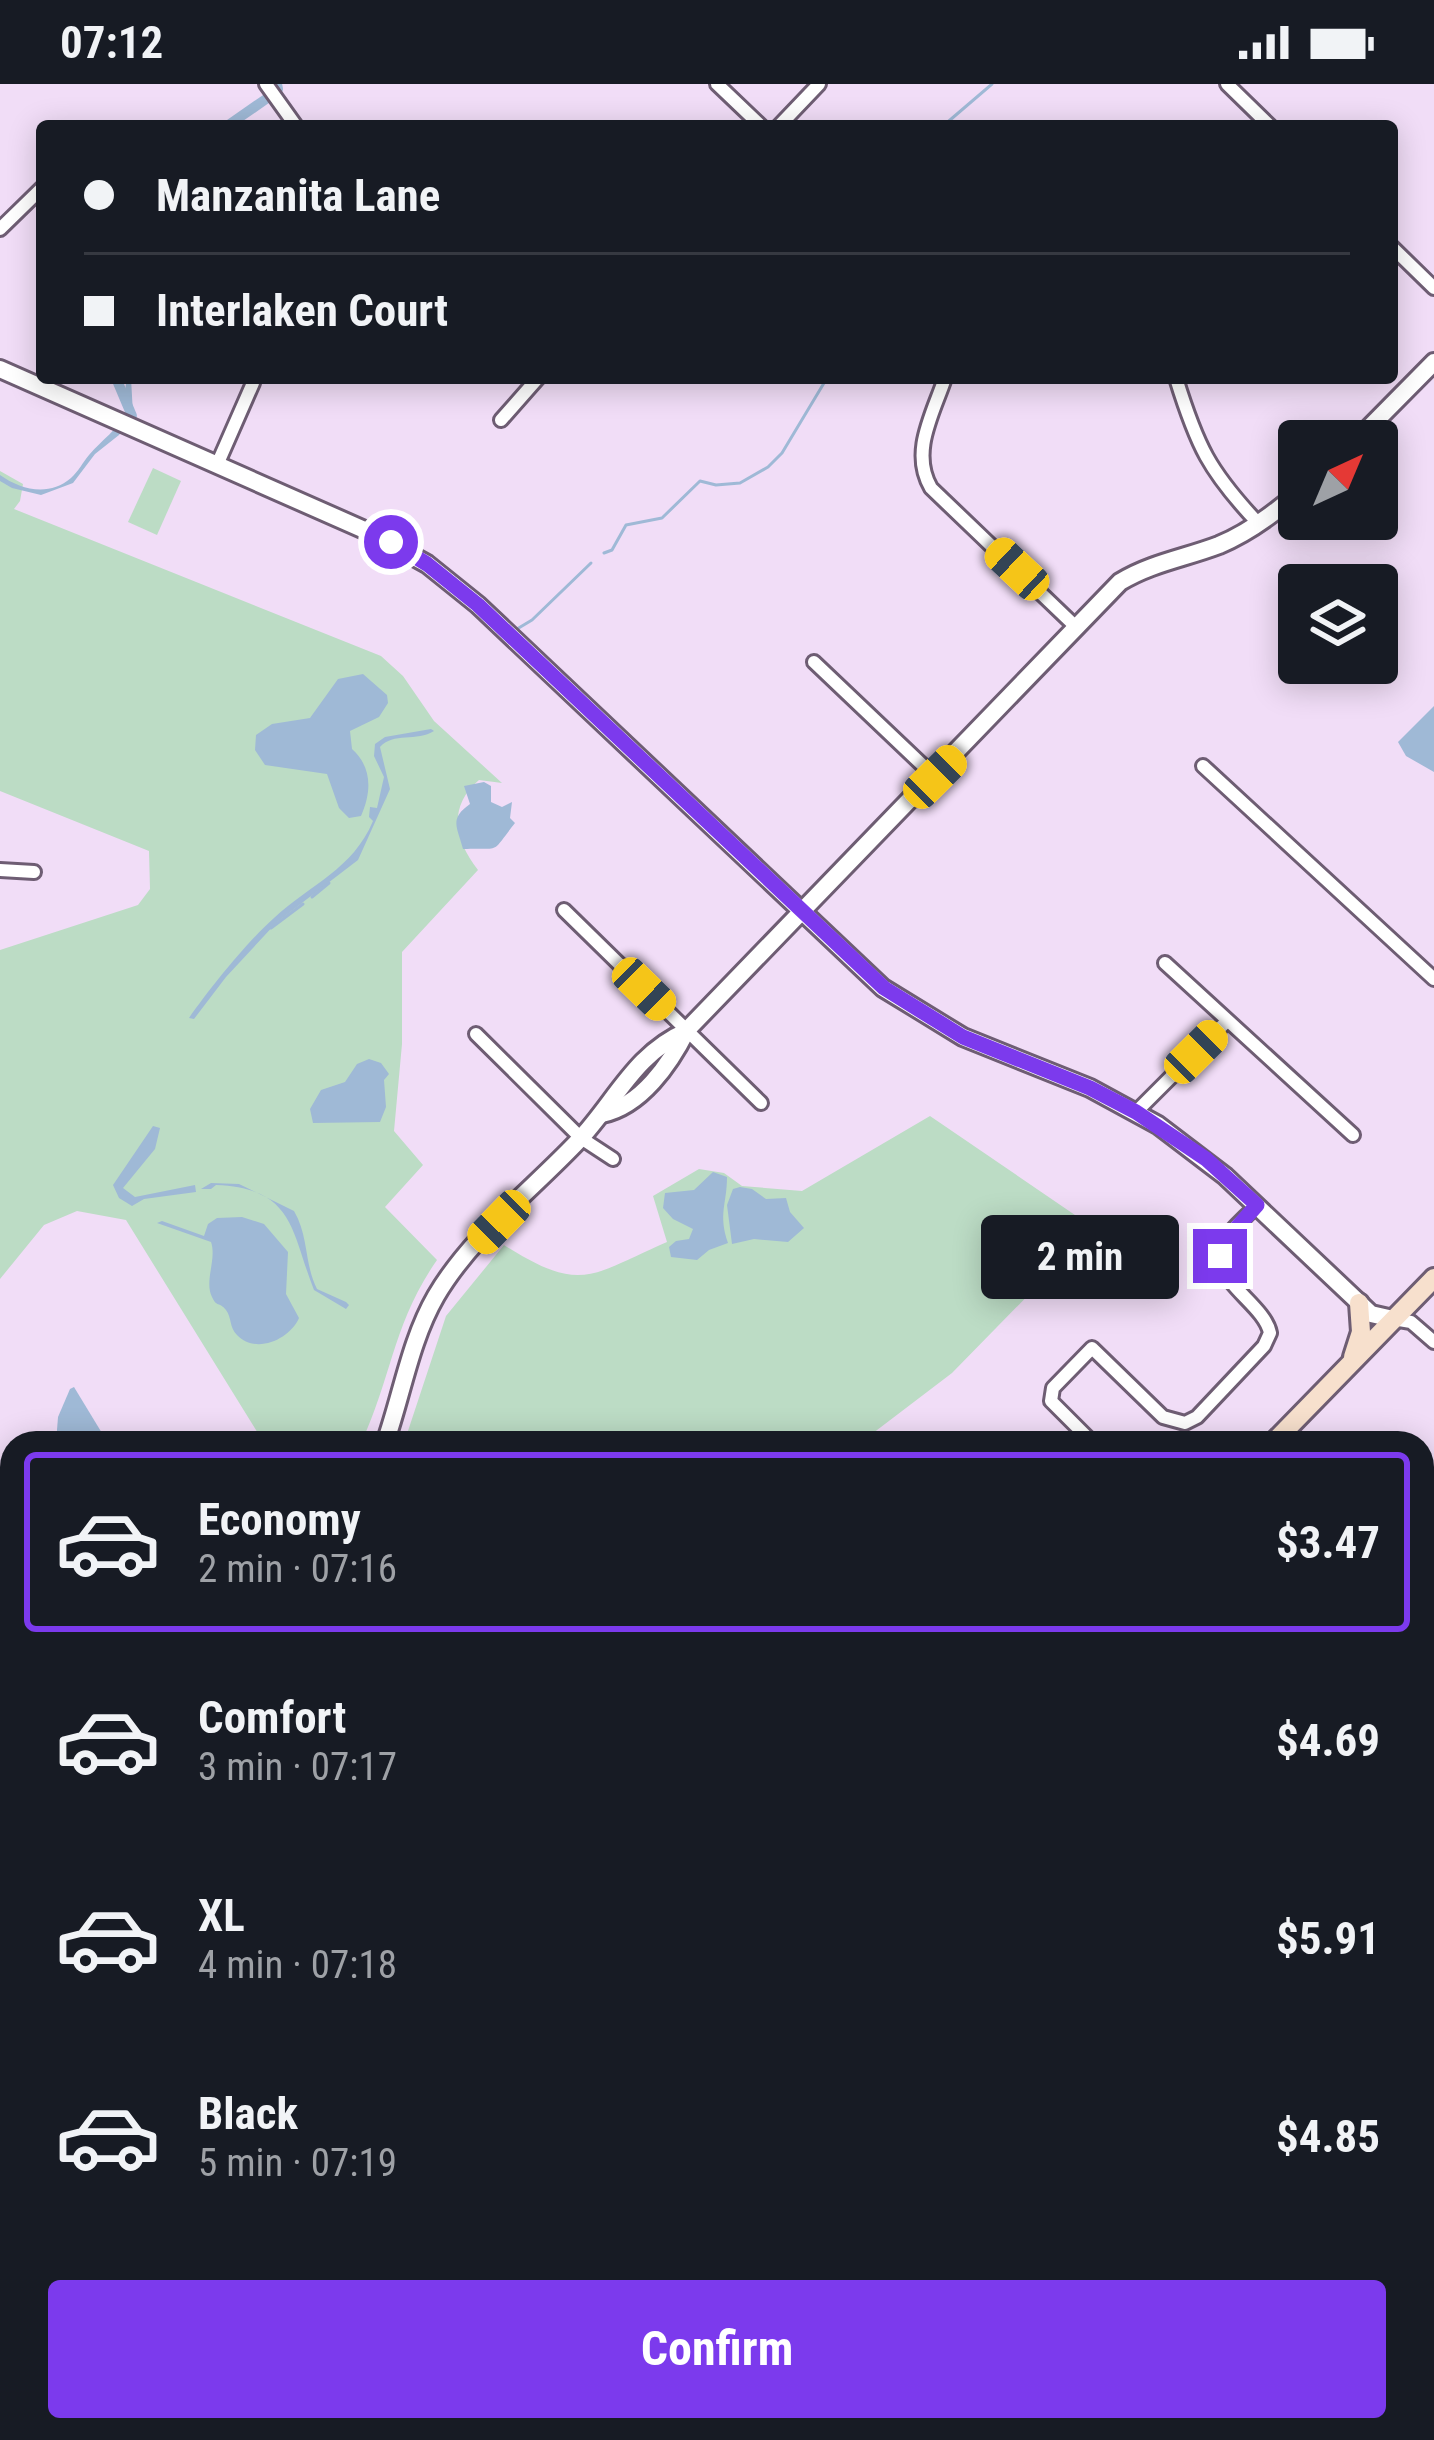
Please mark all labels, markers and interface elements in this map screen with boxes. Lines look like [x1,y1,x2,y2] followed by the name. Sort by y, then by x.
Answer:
[60,16,163,69] text: 07:12
[156,169,440,222] text: Manzanita Lane
[156,284,448,337] text: Interlaken Court
[1278,420,1398,540] north arrow
[1278,420,1398,684] map controls
[364,515,418,569] route start
[978,531,1056,607] car
[1278,564,1398,684] button: layers
[897,739,973,815] car
[606,951,682,1027] car
[1158,1014,1234,1090] car
[461,1184,537,1260] car
[980,1214,1178,1298] callout: 2 min
[1193,1229,1247,1283] route end
[1037,1234,1123,1280] text: 2 min
[54,1488,162,1596] icon: car
[198,1493,361,1546] text: Economy
[1276,1516,1380,1569] text: $3.47
[198,1546,397,1592] text: 2 min · 07:16
[54,1686,162,1794] icon: car
[198,1691,346,1744] text: Comfort
[1276,1714,1380,1767] text: $4.69
[198,1744,397,1790] text: 3 min · 07:17
[54,1884,162,1992] icon: car
[198,1889,245,1942] text: XL
[1276,1912,1380,1965] text: $5.91
[198,1942,397,1988] text: 4 min · 07:18
[54,2082,162,2190] icon: car
[198,2087,298,2140] text: Black
[1276,2110,1380,2163] text: $4.85
[198,2140,397,2186] text: 5 min · 07:19
[48,2280,1386,2418] button: Confirm

